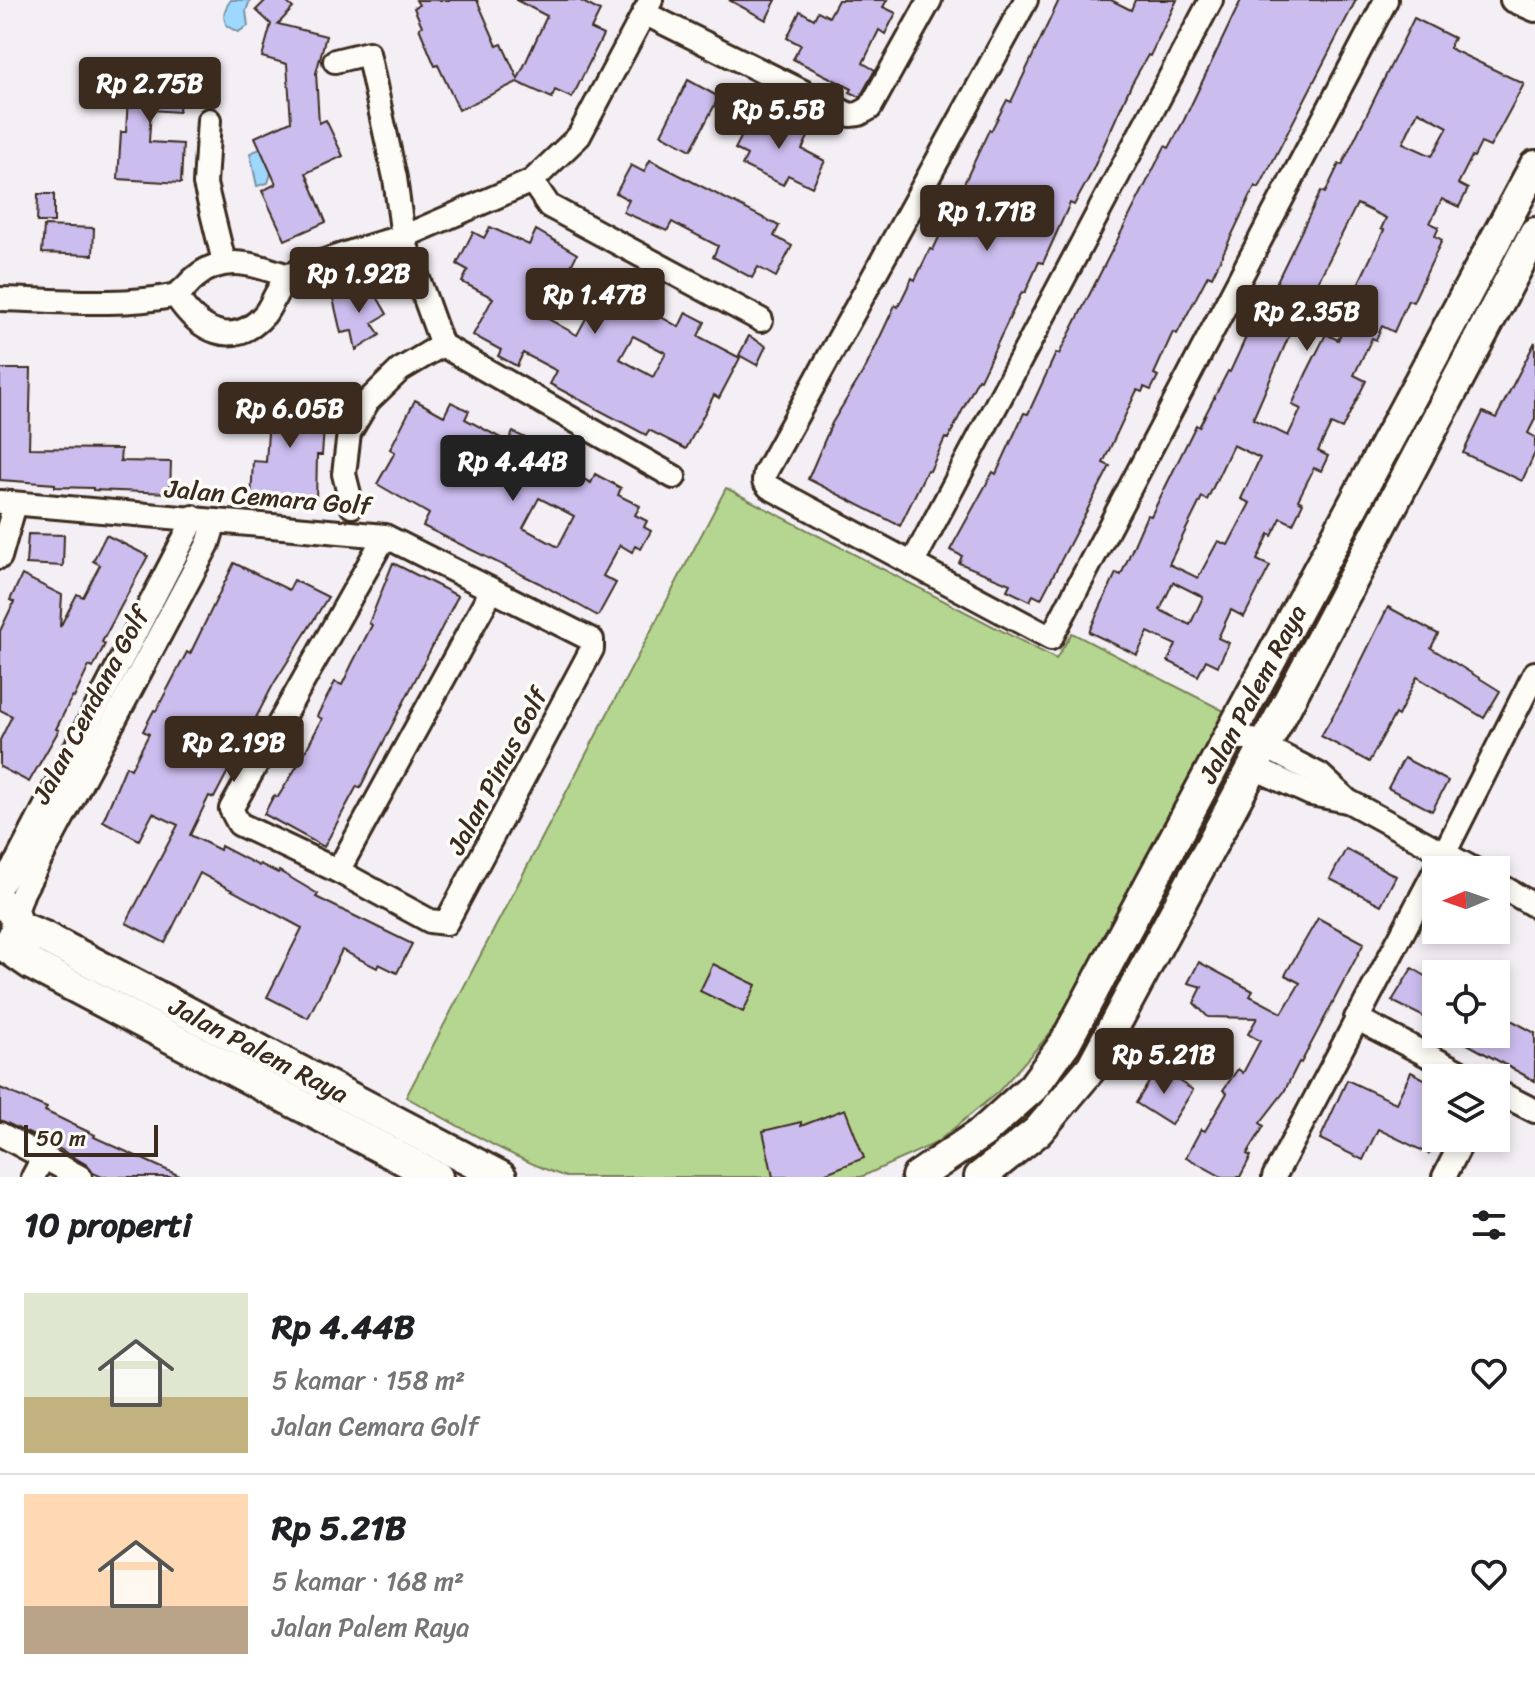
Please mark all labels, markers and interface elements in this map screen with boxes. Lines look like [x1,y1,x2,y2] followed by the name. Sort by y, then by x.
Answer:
[67,57,233,125] pin: Rp 2.75B
[97,60,203,106] text: Rp 2.75B
[705,83,853,151] pin: Rp 5.5B
[733,86,825,132] text: Rp 5.5B
[904,185,1070,253] pin: Rp 1.71B
[938,188,1036,234] text: Rp 1.71B
[276,247,442,315] pin: Rp 1.92B
[308,250,410,296] text: Rp 1.92B
[512,268,678,336] pin: Rp 1.47B
[544,271,646,317] text: Rp 1.47B
[1224,285,1390,353] pin: Rp 2.35B
[1254,288,1360,334] text: Rp 2.35B
[207,382,373,450] pin: Rp 6.05B
[236,385,344,431] text: Rp 6.05B
[430,435,596,503] pin: Rp 4.44B
[458,438,568,484] text: Rp 4.44B
[162,465,376,529] street label: Jalan Cemara Golf
[18,595,163,813] street label: Jalan Cendana Golf
[1185,596,1319,792] street label: Jalan Palem Raya
[433,677,562,864] street label: Jalan Pinus Golf
[151,716,317,784] pin: Rp 2.19B
[183,719,285,765] text: Rp 2.19B
[1422,856,1510,944] north arrow
[1422,856,1510,1152] map controls
[1422,960,1510,1048] button: locate
[160,983,357,1116] street label: Jalan Palem Raya
[1081,1028,1247,1096] pin: Rp 5.21B
[1113,1031,1215,1077] text: Rp 5.21B
[1422,1064,1510,1152] button: layers
[36,1119,86,1158] text: 50 m
[24,1121,158,1157] scale bar
[24,1195,192,1255] text: 10 properti
[1467,1203,1511,1247] icon: filters
[272,1297,415,1357] text: Rp 4.44B
[88,1325,184,1421] icon: home
[1467,1351,1511,1395] icon: heart
[272,1357,465,1403] text: 5 kamar · 158 m²
[272,1403,479,1449] text: Jalan Cemara Golf
[272,1498,406,1558] text: Rp 5.21B
[88,1526,184,1622] icon: home
[1467,1552,1511,1596] icon: heart
[272,1558,464,1604] text: 5 kamar · 168 m²
[272,1604,469,1650] text: Jalan Palem Raya

